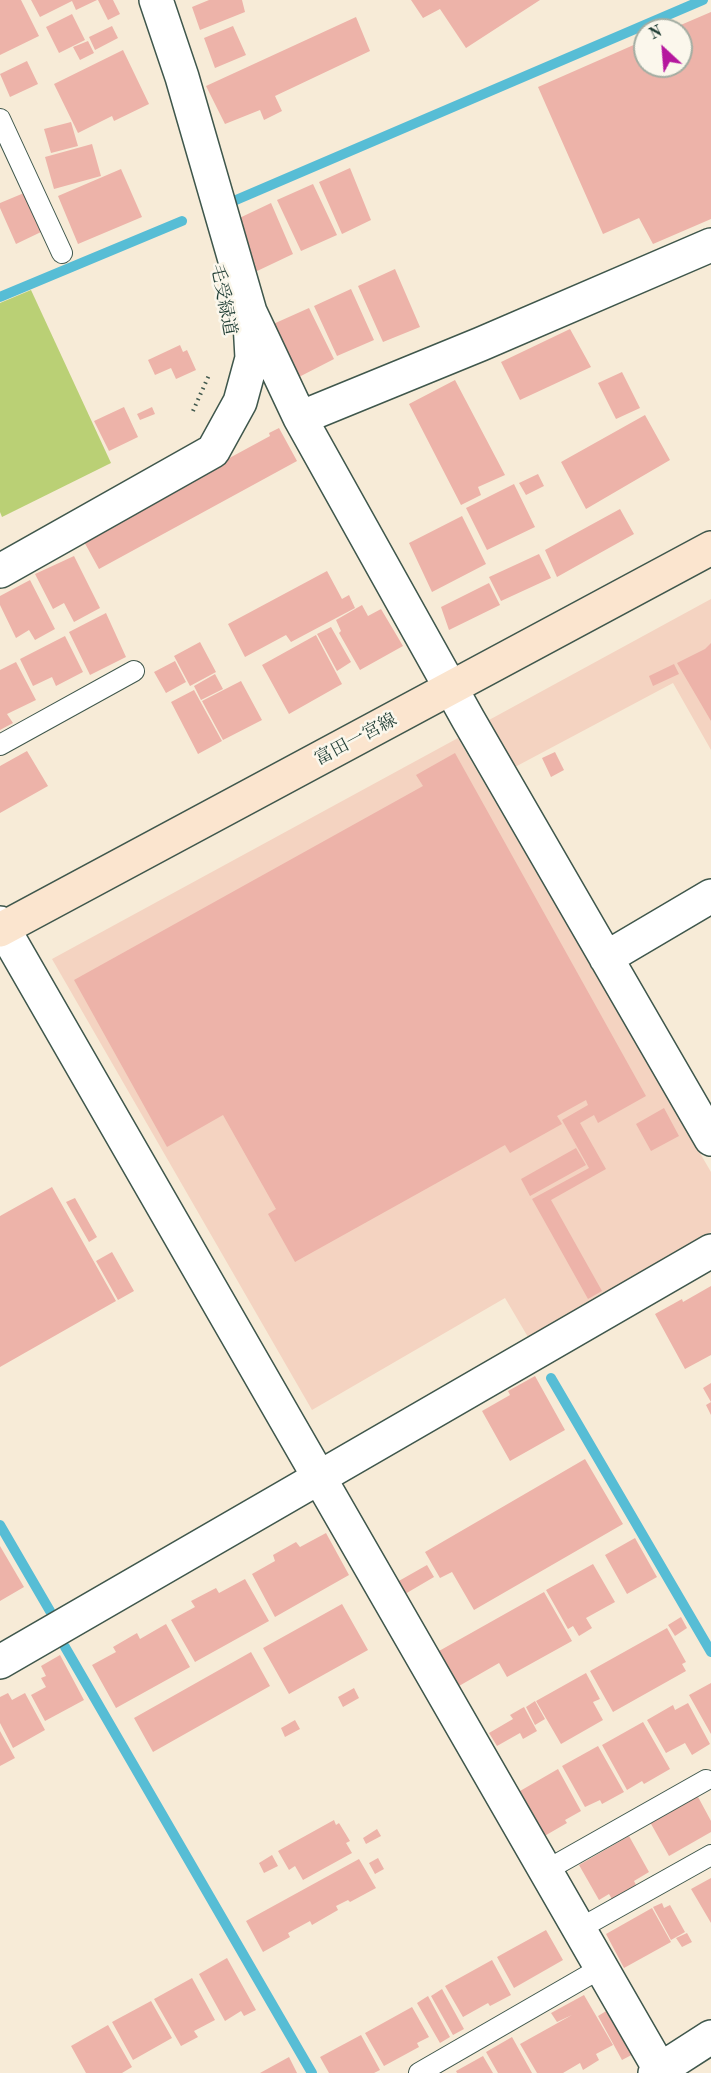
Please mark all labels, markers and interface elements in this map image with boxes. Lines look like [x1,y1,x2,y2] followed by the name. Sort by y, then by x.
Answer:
[633,18,693,78] north arrow
[647,24,665,43] text: N
[206,263,240,337] street label: 毛受緑道
[311,709,401,771] street label: 富田一宮線

